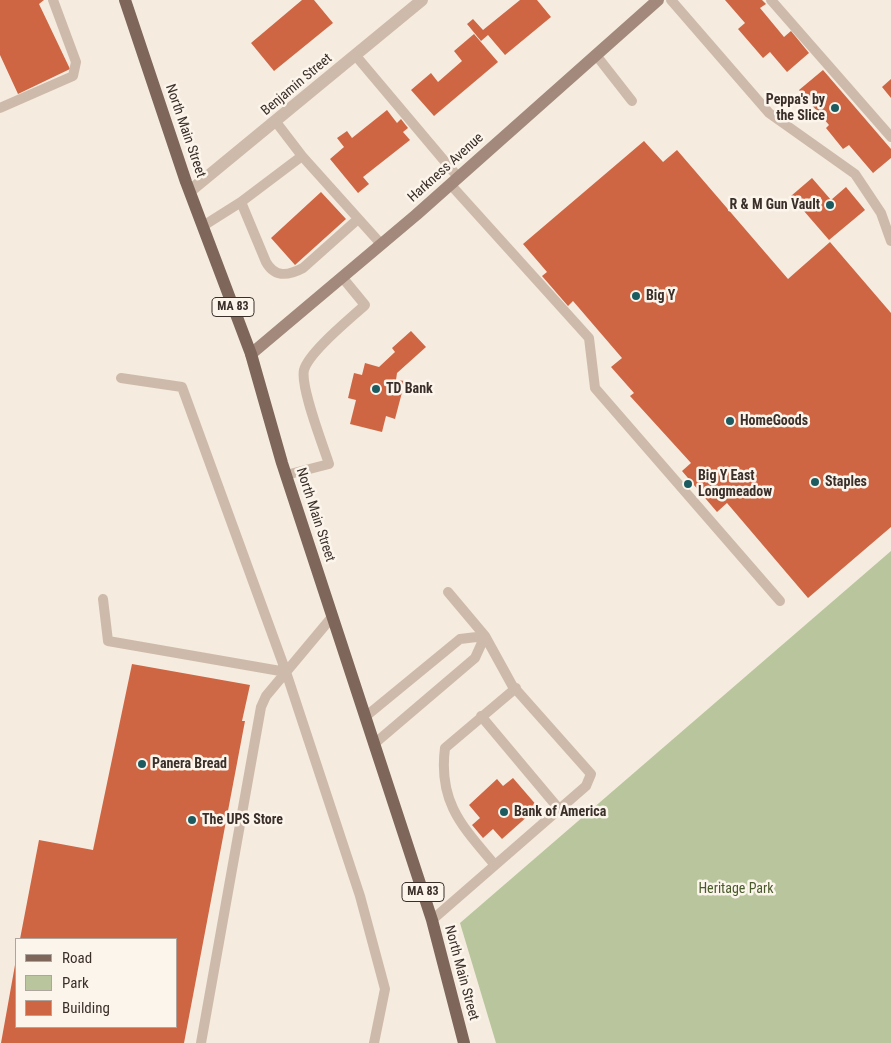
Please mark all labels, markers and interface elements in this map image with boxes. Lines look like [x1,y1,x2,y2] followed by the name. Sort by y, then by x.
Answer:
[258,50,336,120] street label: Benjamin Street
[161,82,209,180] street label: North Main Street
[766,92,825,124] place label: Peppa's by the Slice
[829,102,841,114] marker: Peppa's by the Slice
[405,130,487,206] street label: Harkness Avenue
[730,197,820,213] place label: R & M Gun Vault
[824,199,836,211] marker: R & M Gun Vault
[646,288,675,304] place label: Big Y
[630,290,642,302] marker: Big Y
[212,298,254,316] road number: MA 83
[386,381,433,397] place label: TD Bank
[370,383,382,395] marker: TD Bank
[740,413,808,429] place label: HomeGoods
[724,415,736,427] marker: HomeGoods
[292,466,338,564] street label: North Main Street
[698,468,772,501] place label: Big Y East Longmeadow
[825,474,867,490] place label: Staples
[809,476,821,488] marker: Staples
[682,478,694,490] marker: Big Y East Longmeadow
[152,756,227,772] place label: Panera Bread
[136,758,148,770] marker: Panera Bread
[514,804,606,820] place label: Bank of America
[498,806,510,818] marker: Bank of America
[202,812,283,828] place label: The UPS Store
[186,814,198,826] marker: The UPS Store
[698,881,774,897] park label: Heritage Park
[402,882,444,902] road number: MA 83
[440,924,482,1022] street label: North Main Street
[15,938,178,1028] legend
[62,949,92,967] text: Road
[62,974,89,992] text: Park
[62,999,110,1017] text: Building

